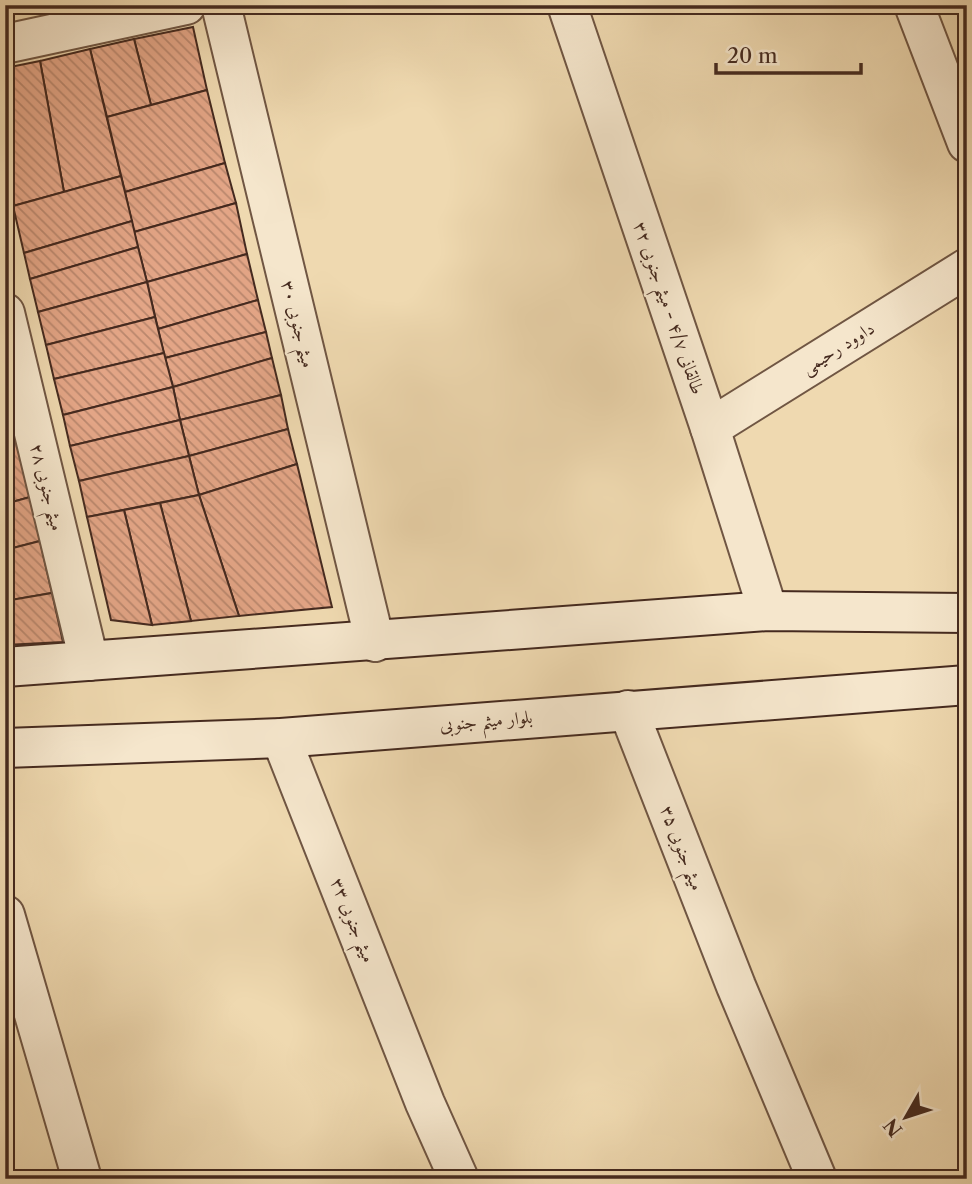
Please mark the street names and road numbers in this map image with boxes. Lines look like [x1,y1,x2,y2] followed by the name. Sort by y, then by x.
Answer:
[623,219,709,399] street label: طالقانی ۴/۷ - میثم جنوبی ۳۲
[270,278,319,372] street label: میثم جنوبی ۳۰
[798,317,879,380] street label: داوود رحیمی
[19,441,68,535] street label: میثم جنوبی ۲۸
[439,706,534,743] street label: بلوار میثم جنوبی
[649,802,708,896] street label: میثم جنوبی ۳۵
[320,875,380,968] street label: میثم جنوبی ۳۳

